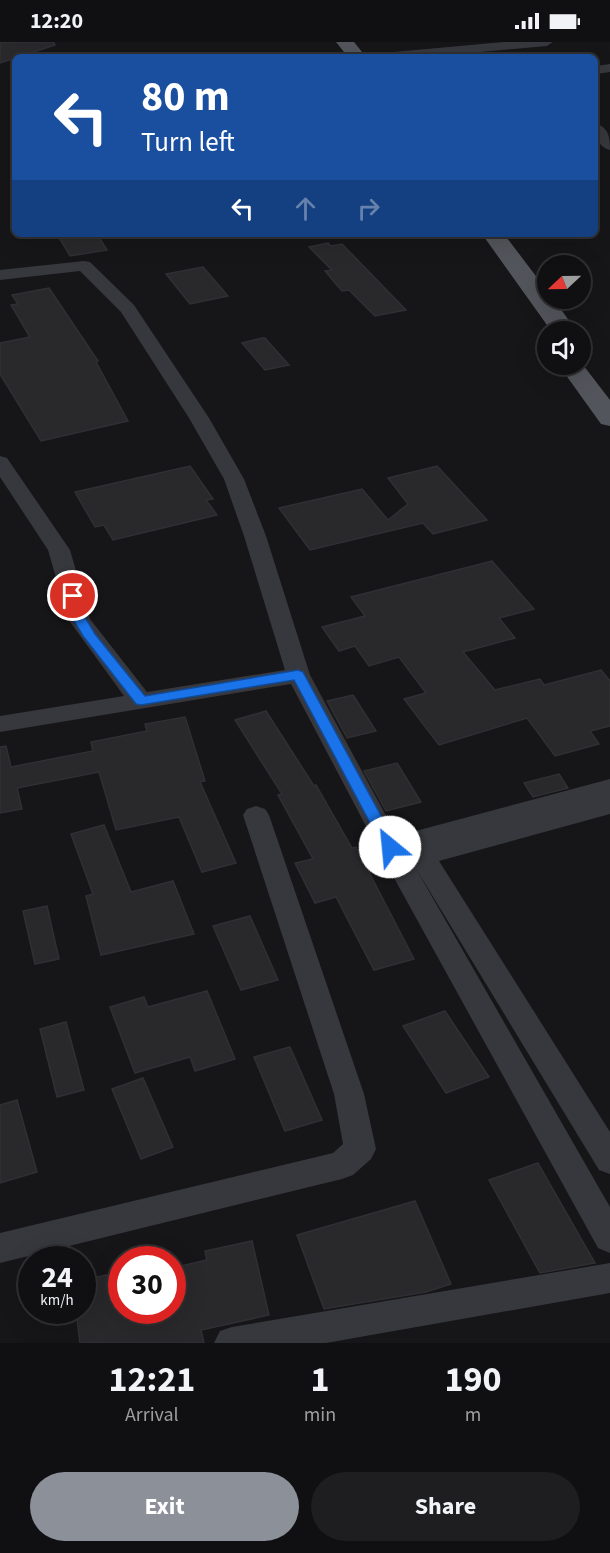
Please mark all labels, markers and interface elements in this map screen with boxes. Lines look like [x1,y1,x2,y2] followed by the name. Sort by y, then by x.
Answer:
[30,5,83,37] text: 12:20
[141,67,230,127] text: 80 m
[42,78,120,156] icon: left
[141,123,235,162] text: Turn left
[226,192,259,225] icon: left
[289,192,322,225] icon: ahead
[352,192,385,225] icon: right
[537,255,591,309] north arrow
[537,255,591,375] map controls
[537,321,591,375] button: sound
[47,570,98,621] pin
[56,579,89,612] icon: arrive
[358,815,422,879] position arrow
[108,1246,186,1324] speed limit sign: 30
[41,1256,73,1299] text: 24
[40,1290,74,1311] text: km/h
[108,1354,195,1405] text: 12:21
[310,1354,329,1405] text: 1
[445,1354,502,1405] text: 190
[125,1401,179,1429] text: Arrival
[304,1401,336,1429] text: min
[465,1401,481,1429] text: m
[30,1472,299,1541] button: Exit
[311,1472,580,1541] button: Share

